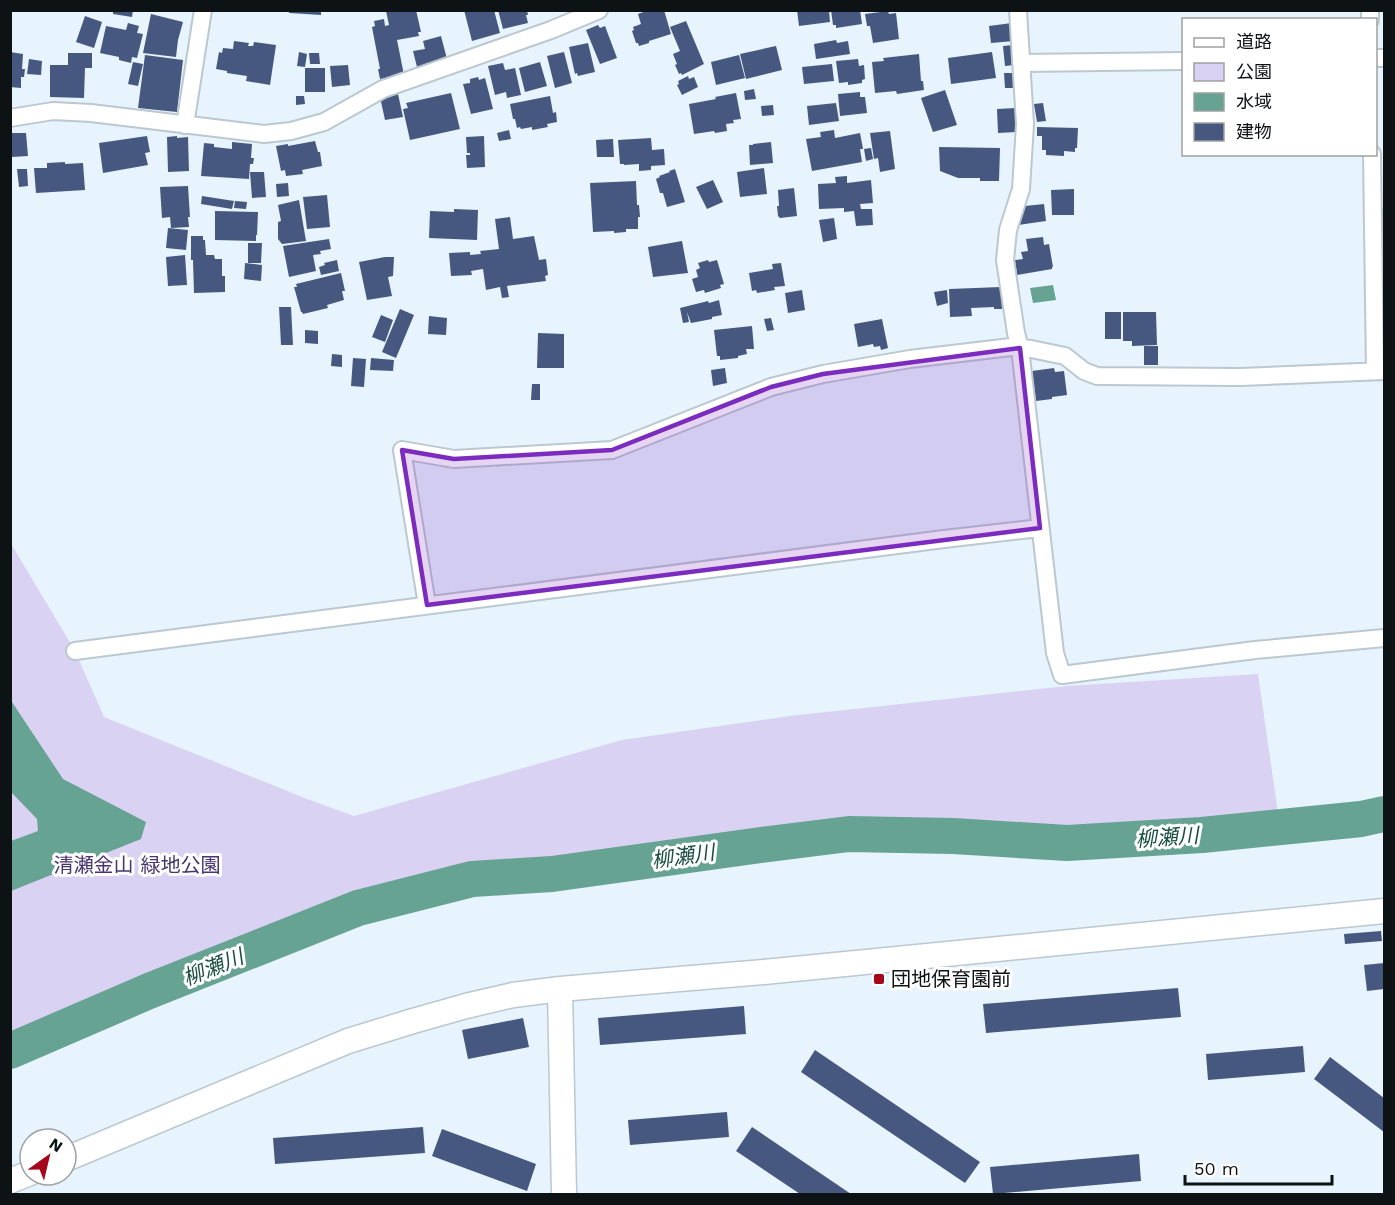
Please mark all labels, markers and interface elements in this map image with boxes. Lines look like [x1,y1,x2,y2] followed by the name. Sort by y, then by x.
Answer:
[1182,18,1377,156] legend
[1236,31,1272,52] text: 道路
[1236,61,1272,82] text: 公園
[1236,91,1272,112] text: 水域
[1236,121,1272,142] text: 建物
[1135,822,1201,852] water label: 柳瀬川
[650,839,718,873] water label: 柳瀬川
[54,853,220,877] park label: 清瀬金山 緑地公園
[179,943,249,990] water label: 柳瀬川
[891,967,1011,991] place label: 団地保育園前
[872,972,886,986] marker: 団地保育園前
[18,1127,78,1187] north arrow
[46,1134,66,1156] text: N
[1185,1148,1332,1186] scale bar
[1194,1158,1239,1179] text: 50 m

